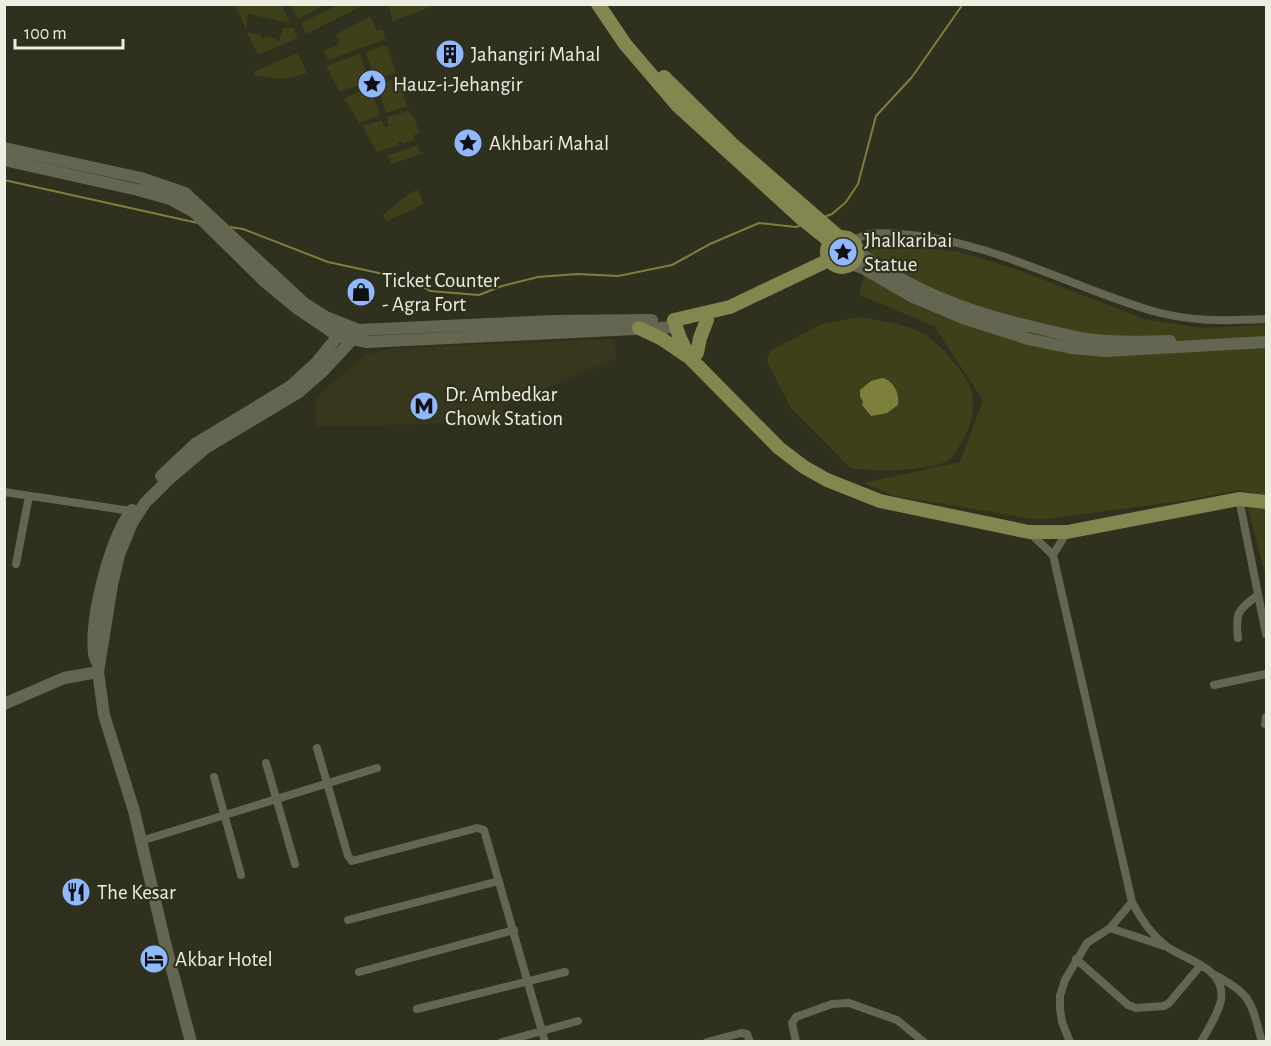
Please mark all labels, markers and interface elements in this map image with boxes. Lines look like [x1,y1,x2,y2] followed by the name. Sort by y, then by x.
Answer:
[15,12,123,50] scale bar
[24,25,67,43] text: 100 m
[434,38,466,70] building icon: Jahangiri Mahal
[471,44,601,65] place label: Jahangiri Mahal
[356,68,388,100] place icon: Hauz-i-Jehangir
[393,74,523,95] place label: Hauz-i-Jehangir
[452,127,484,159] place icon: Akhbari Mahal
[489,133,609,154] place label: Akhbari Mahal
[864,230,952,275] place label: Jhalkaribai Statue
[827,236,859,268] place icon: Jhalkaribai Statue
[382,270,500,315] place label: Ticket Counter - Agra Fort
[345,276,377,308] shop icon: Ticket Counter - Agra Fort
[445,384,563,429] place label: Dr. Ambedkar Chowk Station
[408,390,440,422] metro station icon: Dr. Ambedkar Chowk Station
[60,876,92,908] restaurant icon: The Kesar
[97,882,176,903] place label: The Kesar
[138,943,170,975] hotel icon: Akbar Hotel
[175,949,273,970] place label: Akbar Hotel

